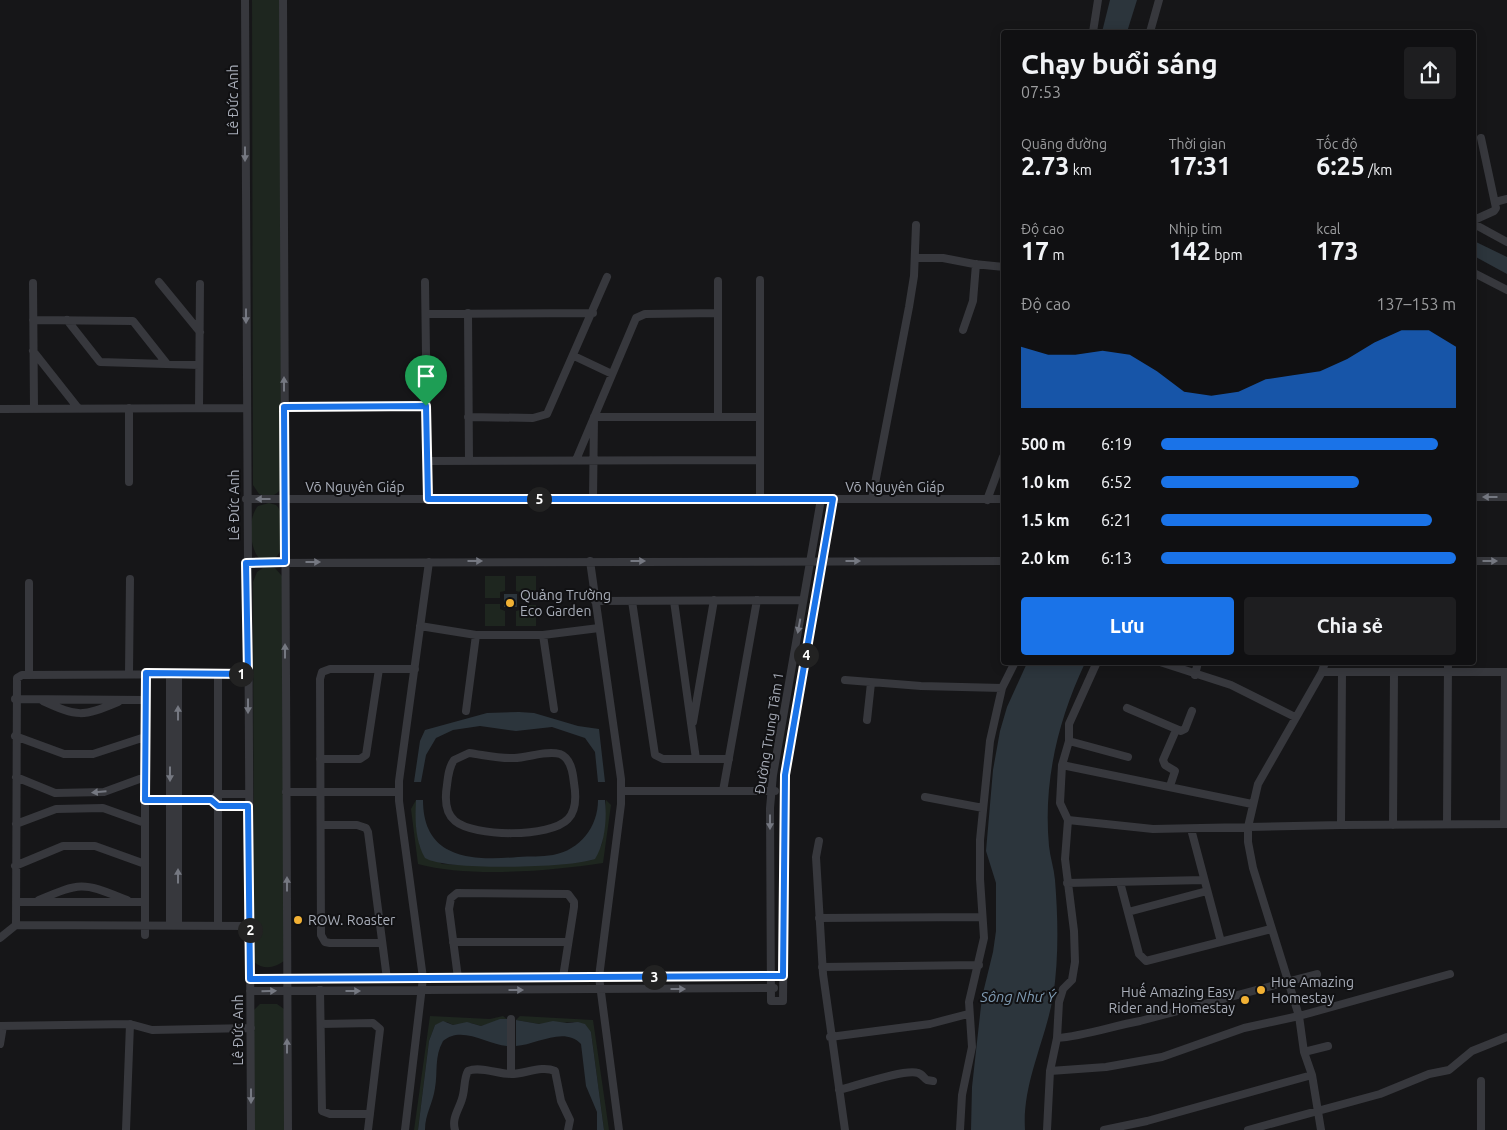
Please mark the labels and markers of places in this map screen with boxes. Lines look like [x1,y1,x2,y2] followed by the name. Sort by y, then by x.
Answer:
[405,355,447,406] pin
[526,486,552,512] pin: 5
[520,587,611,619] place label: Quảng Trường Eco Garden
[504,597,516,609] marker: Quảng Trường Eco Garden
[794,642,818,668] pin: 4
[228,662,254,686] pin: 1
[308,912,396,928] place label: ROW. Roaster
[292,914,304,926] marker: ROW. Roaster
[238,918,262,942] pin: 2
[642,964,666,990] pin: 3
[1271,974,1354,1006] place label: Hue Amazing Homestay
[1109,982,1235,1016] place label: Huế Amazing Easy Rider and Homestay
[1255,984,1267,996] marker: Hue Amazing Homestay
[1239,994,1251,1006] marker: Huế Amazing Easy Rider and Homestay

